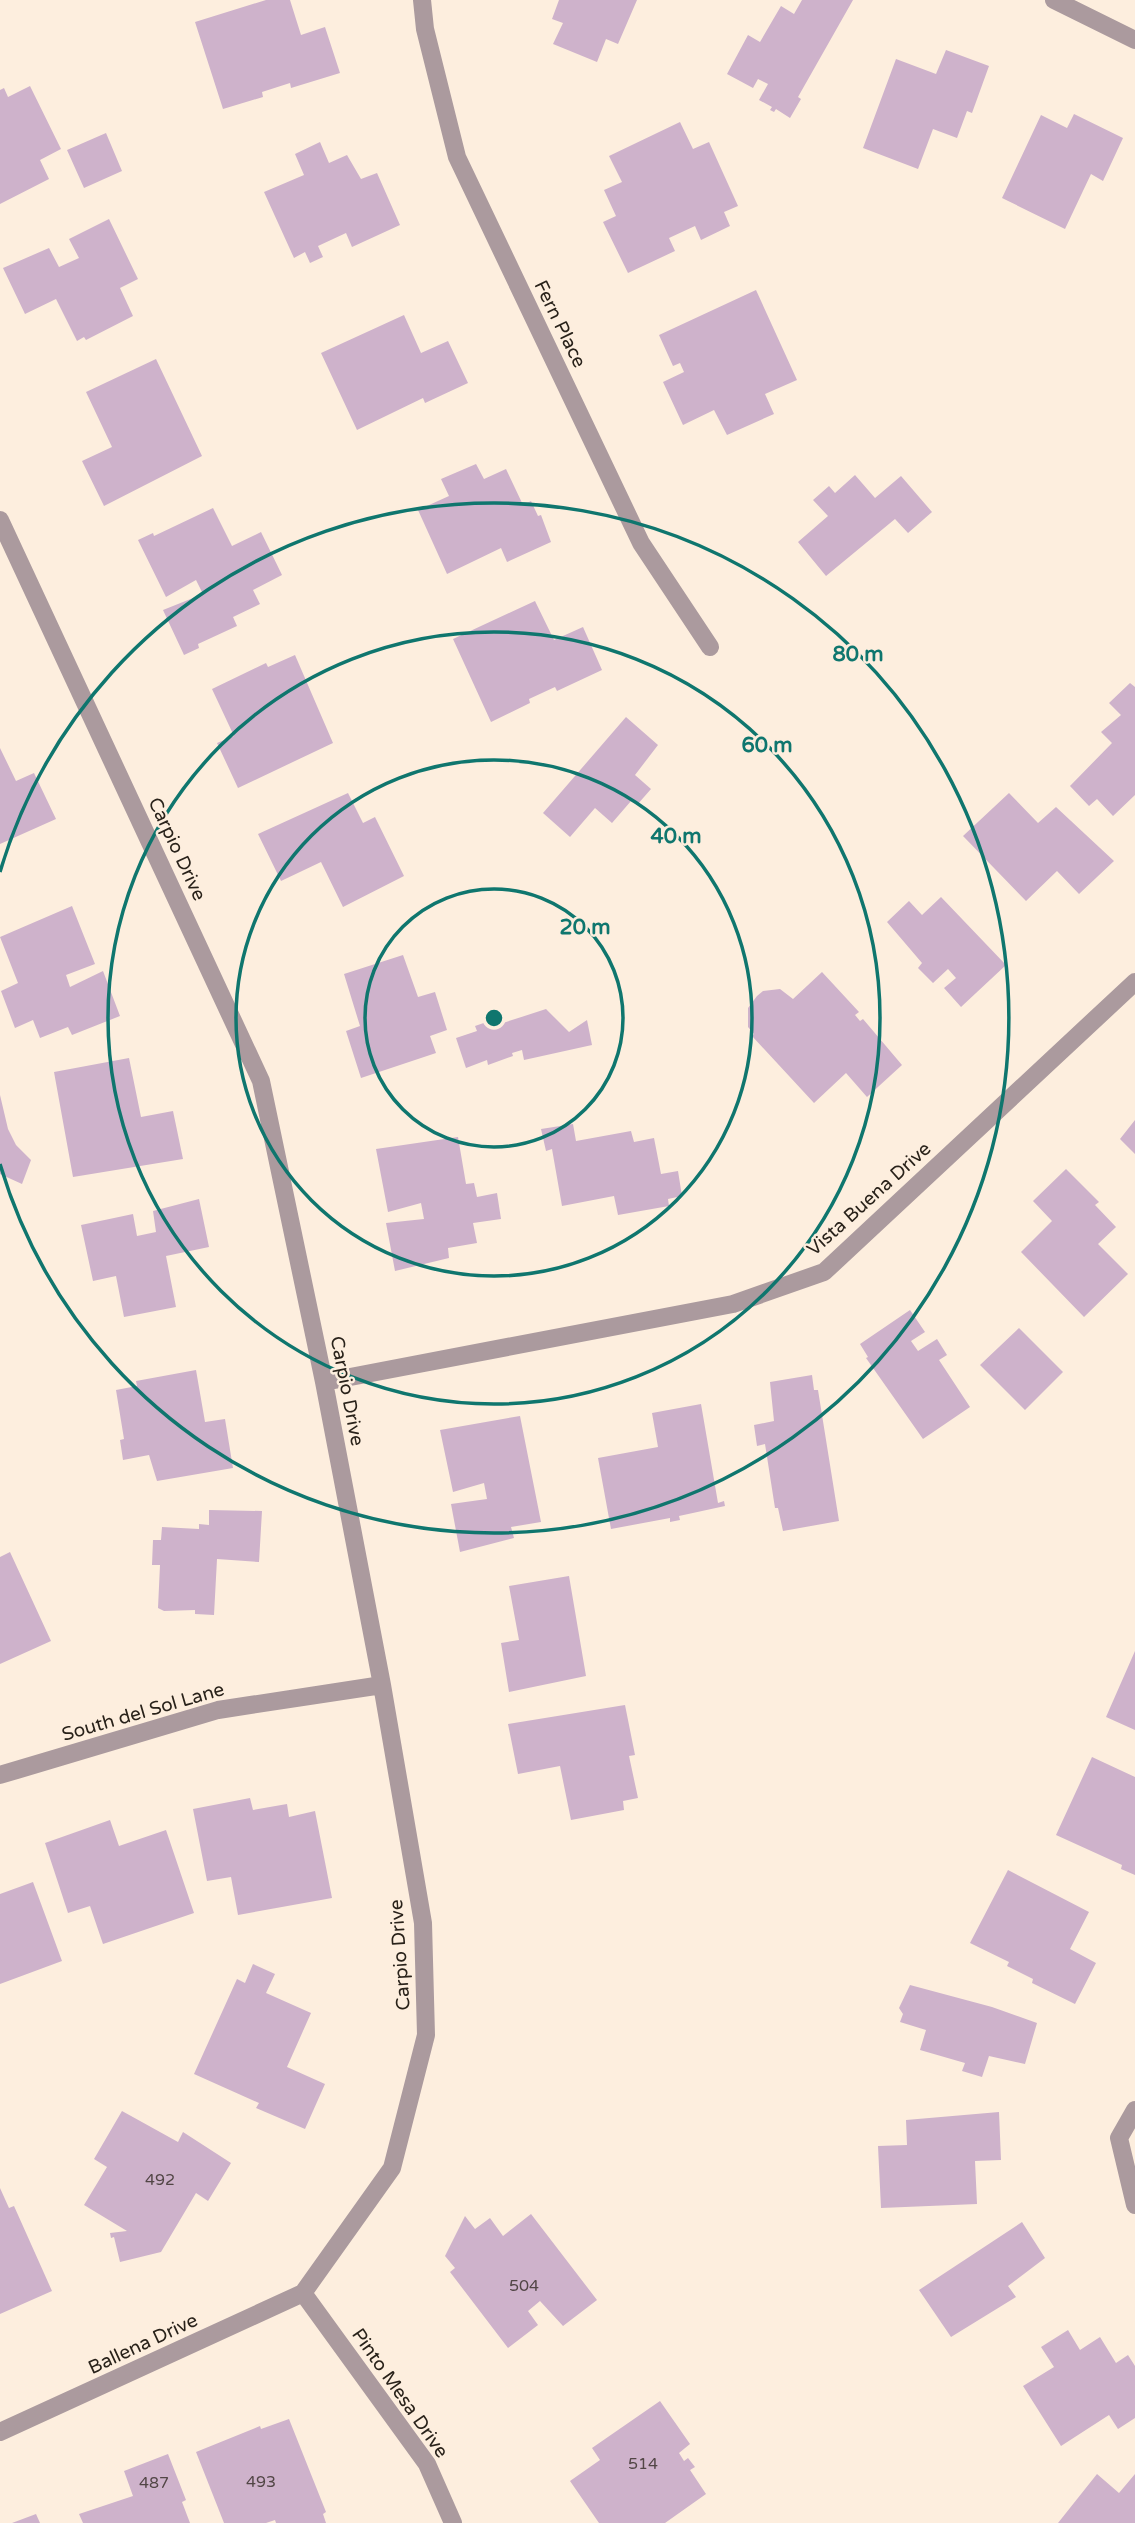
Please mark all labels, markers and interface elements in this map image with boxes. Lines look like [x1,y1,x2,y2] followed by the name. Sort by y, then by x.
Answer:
[529,277,591,371] street label: Fern Place
[832,642,884,667] text: 80 m
[741,733,793,758] text: 60 m
[144,794,210,904] street label: Carpio Drive
[650,824,702,849] text: 40 m
[559,915,611,940] text: 20 m
[482,1006,506,1030] centre of rings
[803,1138,935,1260] street label: Vista Buena Drive
[326,1334,368,1448] street label: Carpio Drive
[59,1678,227,1746] street label: South del Sol Lane
[385,1899,415,2011] street label: Carpio Drive
[145,2170,175,2190] house number: 492
[509,2276,539,2296] house number: 504
[85,2309,201,2379] street label: Ballena Drive
[347,2324,453,2462] street label: Pinto Mesa Drive
[628,2454,658,2474] house number: 514
[246,2472,276,2492] house number: 493
[139,2473,169,2493] house number: 487

